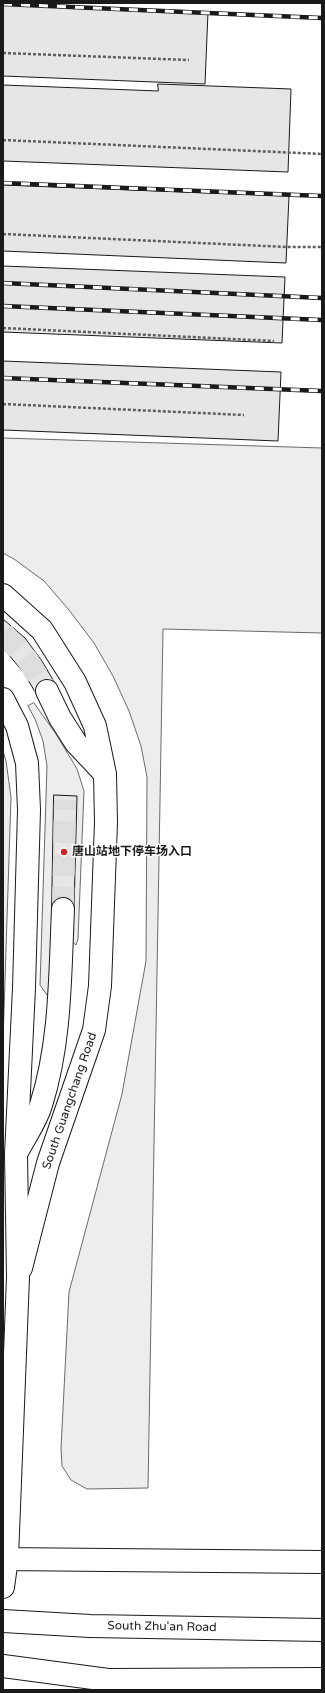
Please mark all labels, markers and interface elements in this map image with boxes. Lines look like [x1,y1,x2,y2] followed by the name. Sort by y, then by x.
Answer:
[72,845,192,859] place label: 唐山站地下停车场入口
[59,847,69,857] marker: 唐山站地下停车场入口
[40,1031,100,1171] street label: South Guangchang Road
[107,1619,217,1635] street label: South Zhu'an Road

